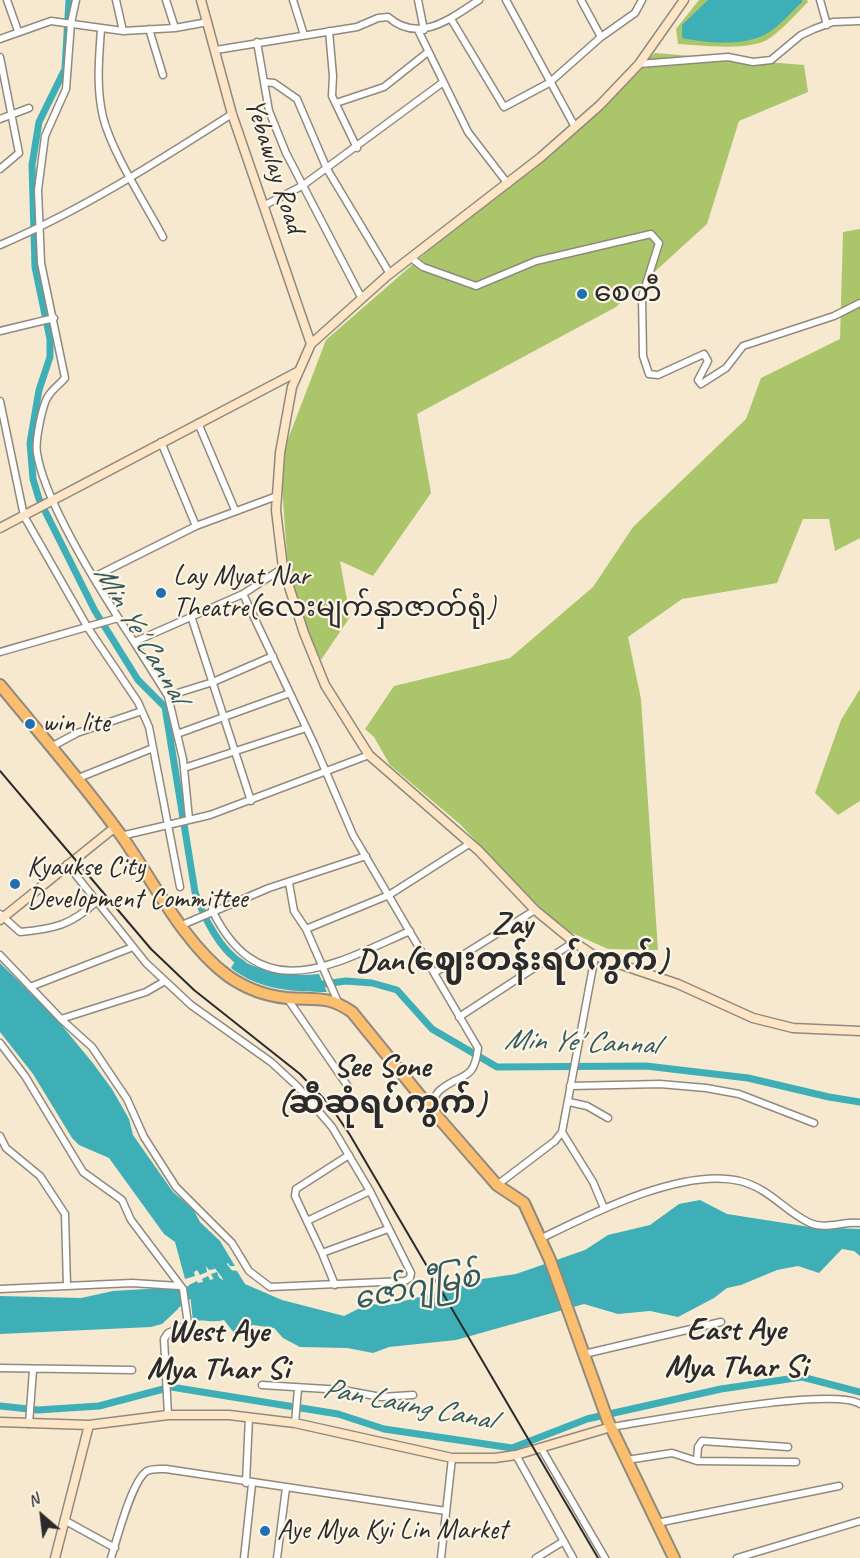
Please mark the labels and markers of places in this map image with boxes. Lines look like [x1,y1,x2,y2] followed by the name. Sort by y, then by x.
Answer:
[594,277,662,311] place label: စေတီ
[575,287,589,301] marker: စေတီ
[173,560,496,626] place label: Lay Myat Nar Theatre(လေးမျက်နှာဇာတ်ရုံ)
[154,586,168,600] marker: Lay Myat Nar Theatre(လေးမျက်နှာဇာတ်ရုံ)
[42,707,110,741] place label: win lite
[23,717,37,731] marker: win lite
[27,851,247,917] place label: Kyaukse City Development Committee
[8,877,22,891] marker: Kyaukse City Development Committee
[277,1514,507,1548] place label: Aye Mya Kyi Lin Market
[258,1524,272,1538] marker: Aye Mya Kyi Lin Market

